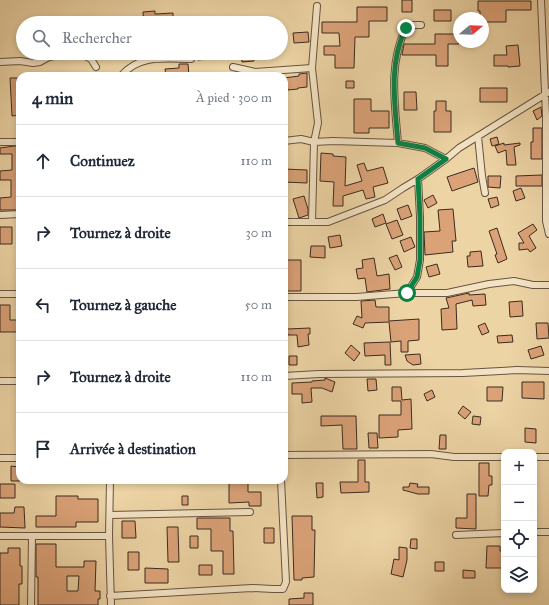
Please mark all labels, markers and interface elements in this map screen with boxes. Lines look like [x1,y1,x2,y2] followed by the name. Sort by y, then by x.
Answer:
[453,12,489,48] north arrow
[16,16,288,60] search box
[397,19,415,37] route end
[30,27,52,49] icon: search
[62,29,132,47] text: Rechercher
[32,88,73,109] text: 4 min
[196,90,272,106] text: À pied · 300 m
[32,150,54,172] icon: ahead
[70,152,135,170] text: Continuez
[240,153,272,169] text: 110 m
[32,222,54,244] icon: right
[70,224,171,242] text: Tournez à droite
[246,225,272,241] text: 30 m
[398,284,416,302] route start
[32,294,54,316] icon: left
[70,296,177,314] text: Tournez à gauche
[245,297,272,313] text: 50 m
[32,366,54,388] icon: right
[70,368,171,386] text: Tournez à droite
[240,369,272,385] text: 110 m
[32,438,54,460] icon: arrive
[70,440,196,458] text: Arrivée à destination
[501,449,537,593] map controls
[501,449,537,485] button: +
[501,485,537,521] button: −
[501,521,537,557] button: locate
[501,557,537,593] button: layers

